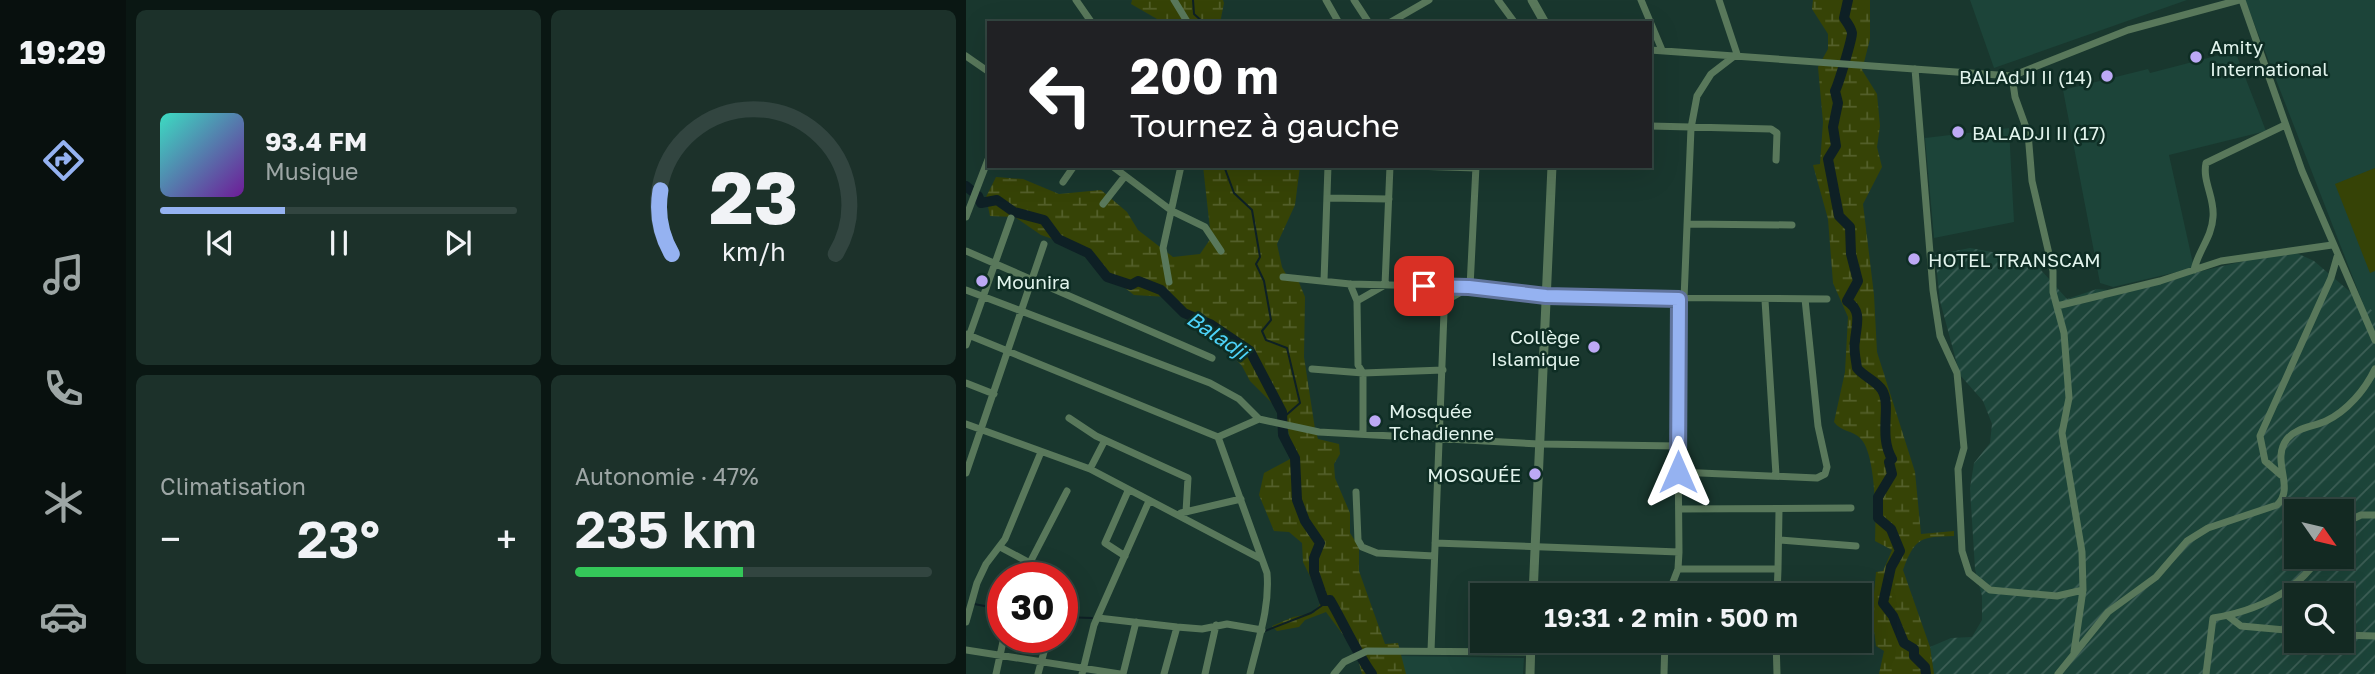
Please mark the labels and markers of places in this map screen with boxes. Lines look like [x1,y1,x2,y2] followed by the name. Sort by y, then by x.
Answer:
[2210,35,2328,80] place label: Amity International
[2188,49,2204,65] marker: Amity International
[1959,65,2093,88] place label: BALAdJI II (14)
[2099,68,2115,84] marker: BALAdJI II (14)
[1972,121,2106,144] place label: BALADJI II (17)
[1950,124,1966,140] marker: BALADJI II (17)
[1928,248,2101,271] place label: HOTEL TRANSCAM
[1906,251,1922,267] marker: HOTEL TRANSCAM
[1394,256,1454,316] pin
[996,270,1070,293] place label: Mounira
[974,273,990,289] marker: Mounira
[1491,325,1580,370] place label: Collège Islamique
[1586,339,1602,355] marker: Collège Islamique
[1389,399,1494,444] place label: Mosquée Tchadienne
[1367,413,1383,429] marker: Mosquée Tchadienne
[1427,463,1521,486] place label: MOSQUÉE
[1527,466,1543,482] marker: MOSQUÉE

